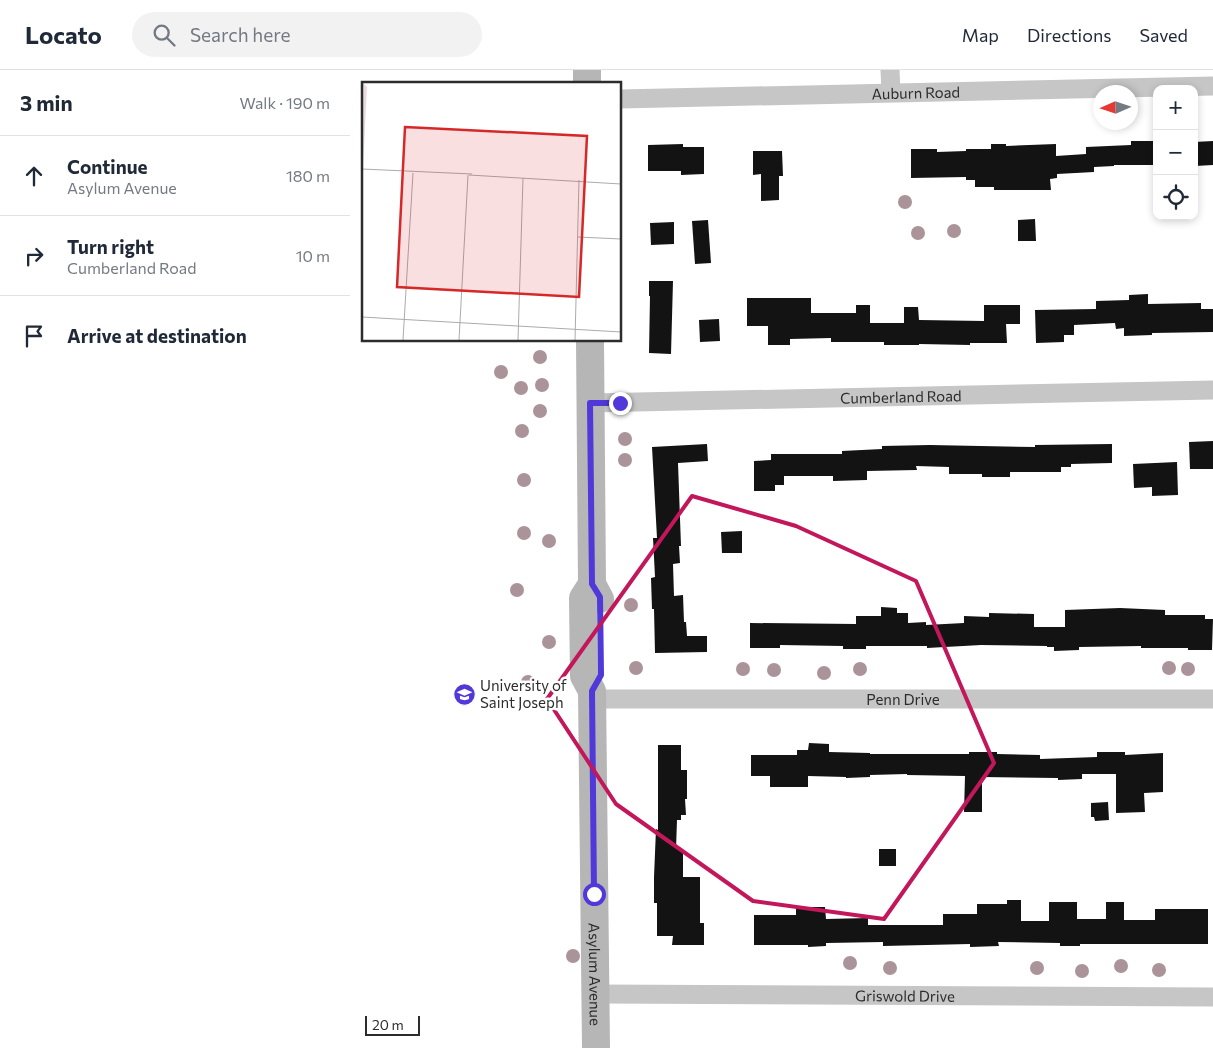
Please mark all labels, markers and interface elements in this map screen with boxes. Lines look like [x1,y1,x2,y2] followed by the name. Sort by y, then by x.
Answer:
[132,12,482,57] search box
[25,20,102,49] text: Locato
[150,21,178,49] icon: search
[190,23,290,46] text: Search here
[962,24,999,46] text: Map
[1027,24,1111,46] text: Directions
[1139,24,1188,46] text: Saved
[362,82,621,341] inset map
[872,83,960,102] street label: Auburn Road
[1093,85,1138,130] north arrow
[1153,85,1198,220] map controls
[1153,85,1198,130] button: +
[20,90,73,115] text: 3 min
[240,93,330,112] text: Walk · 190 m
[1153,130,1198,175] button: −
[67,155,147,178] text: Continue
[20,162,48,190] icon: ahead
[286,166,330,185] text: 180 m
[1153,175,1198,220] button: locate
[67,178,177,197] text: Asylum Avenue
[67,235,154,258] text: Turn right
[20,242,48,270] icon: right
[296,246,330,265] text: 10 m
[67,258,196,277] text: Cumberland Road
[20,322,48,350] icon: arrive
[67,324,247,347] text: Arrive at destination
[840,386,962,407] street label: Cumberland Road
[609,392,632,415] route end
[480,676,567,711] place label: University of Saint Joseph
[452,682,476,706] school or university icon: University of Saint Joseph
[866,690,940,708] street label: Penn Drive
[583,883,606,906] route start
[586,923,605,1026] street label: Asylum Avenue
[855,986,955,1005] street label: Griswold Drive
[365,1013,420,1036] scale bar
[372,1016,404,1033] text: 20 m

